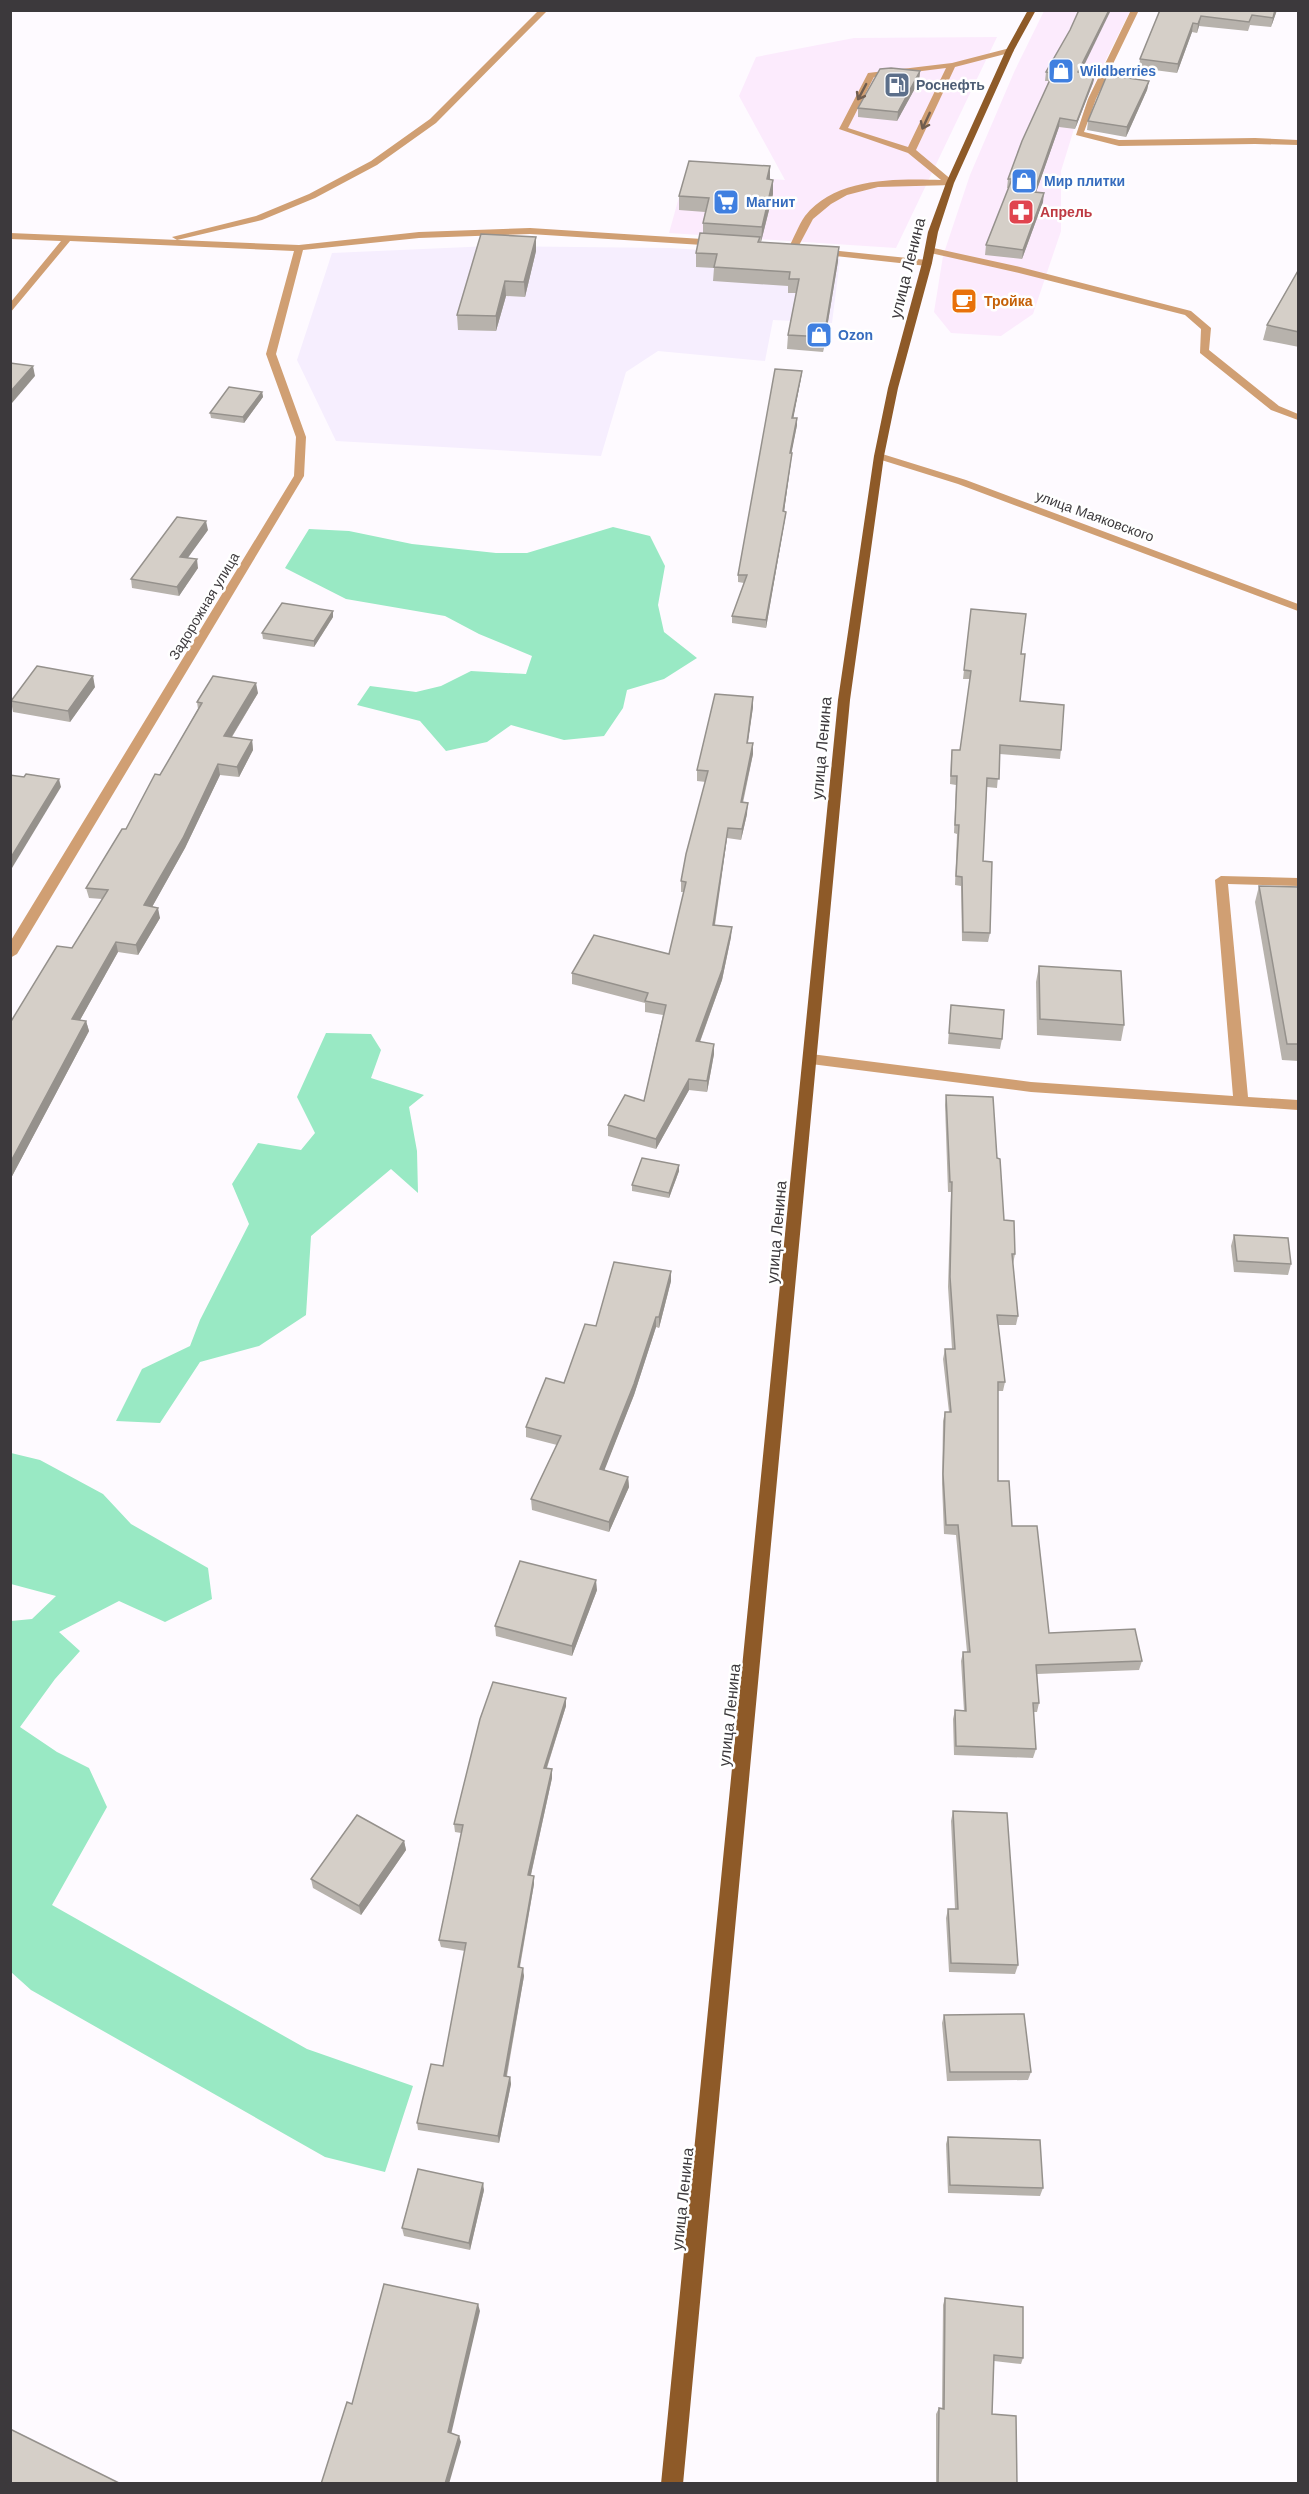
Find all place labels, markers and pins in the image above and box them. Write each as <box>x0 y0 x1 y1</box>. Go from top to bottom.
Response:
shop icon: Wildberries <box>1046 56 1076 86</box>
place label: Wildberries <box>1080 63 1156 79</box>
fuel station icon: Роснефть <box>882 70 912 100</box>
place label: Роснефть <box>916 77 985 93</box>
shop icon: Мир плитки <box>1009 166 1039 196</box>
place label: Мир плитки <box>1044 173 1125 189</box>
supermarket icon: Магнит <box>711 187 741 217</box>
place label: Магнит <box>746 194 796 210</box>
pharmacy icon: Апрель <box>1006 197 1036 227</box>
place label: Апрель <box>1040 204 1093 220</box>
cafe icon: Тройка <box>949 286 979 316</box>
place label: Тройка <box>984 293 1033 309</box>
shop icon: Ozon <box>804 320 834 350</box>
place label: Ozon <box>838 327 873 343</box>

